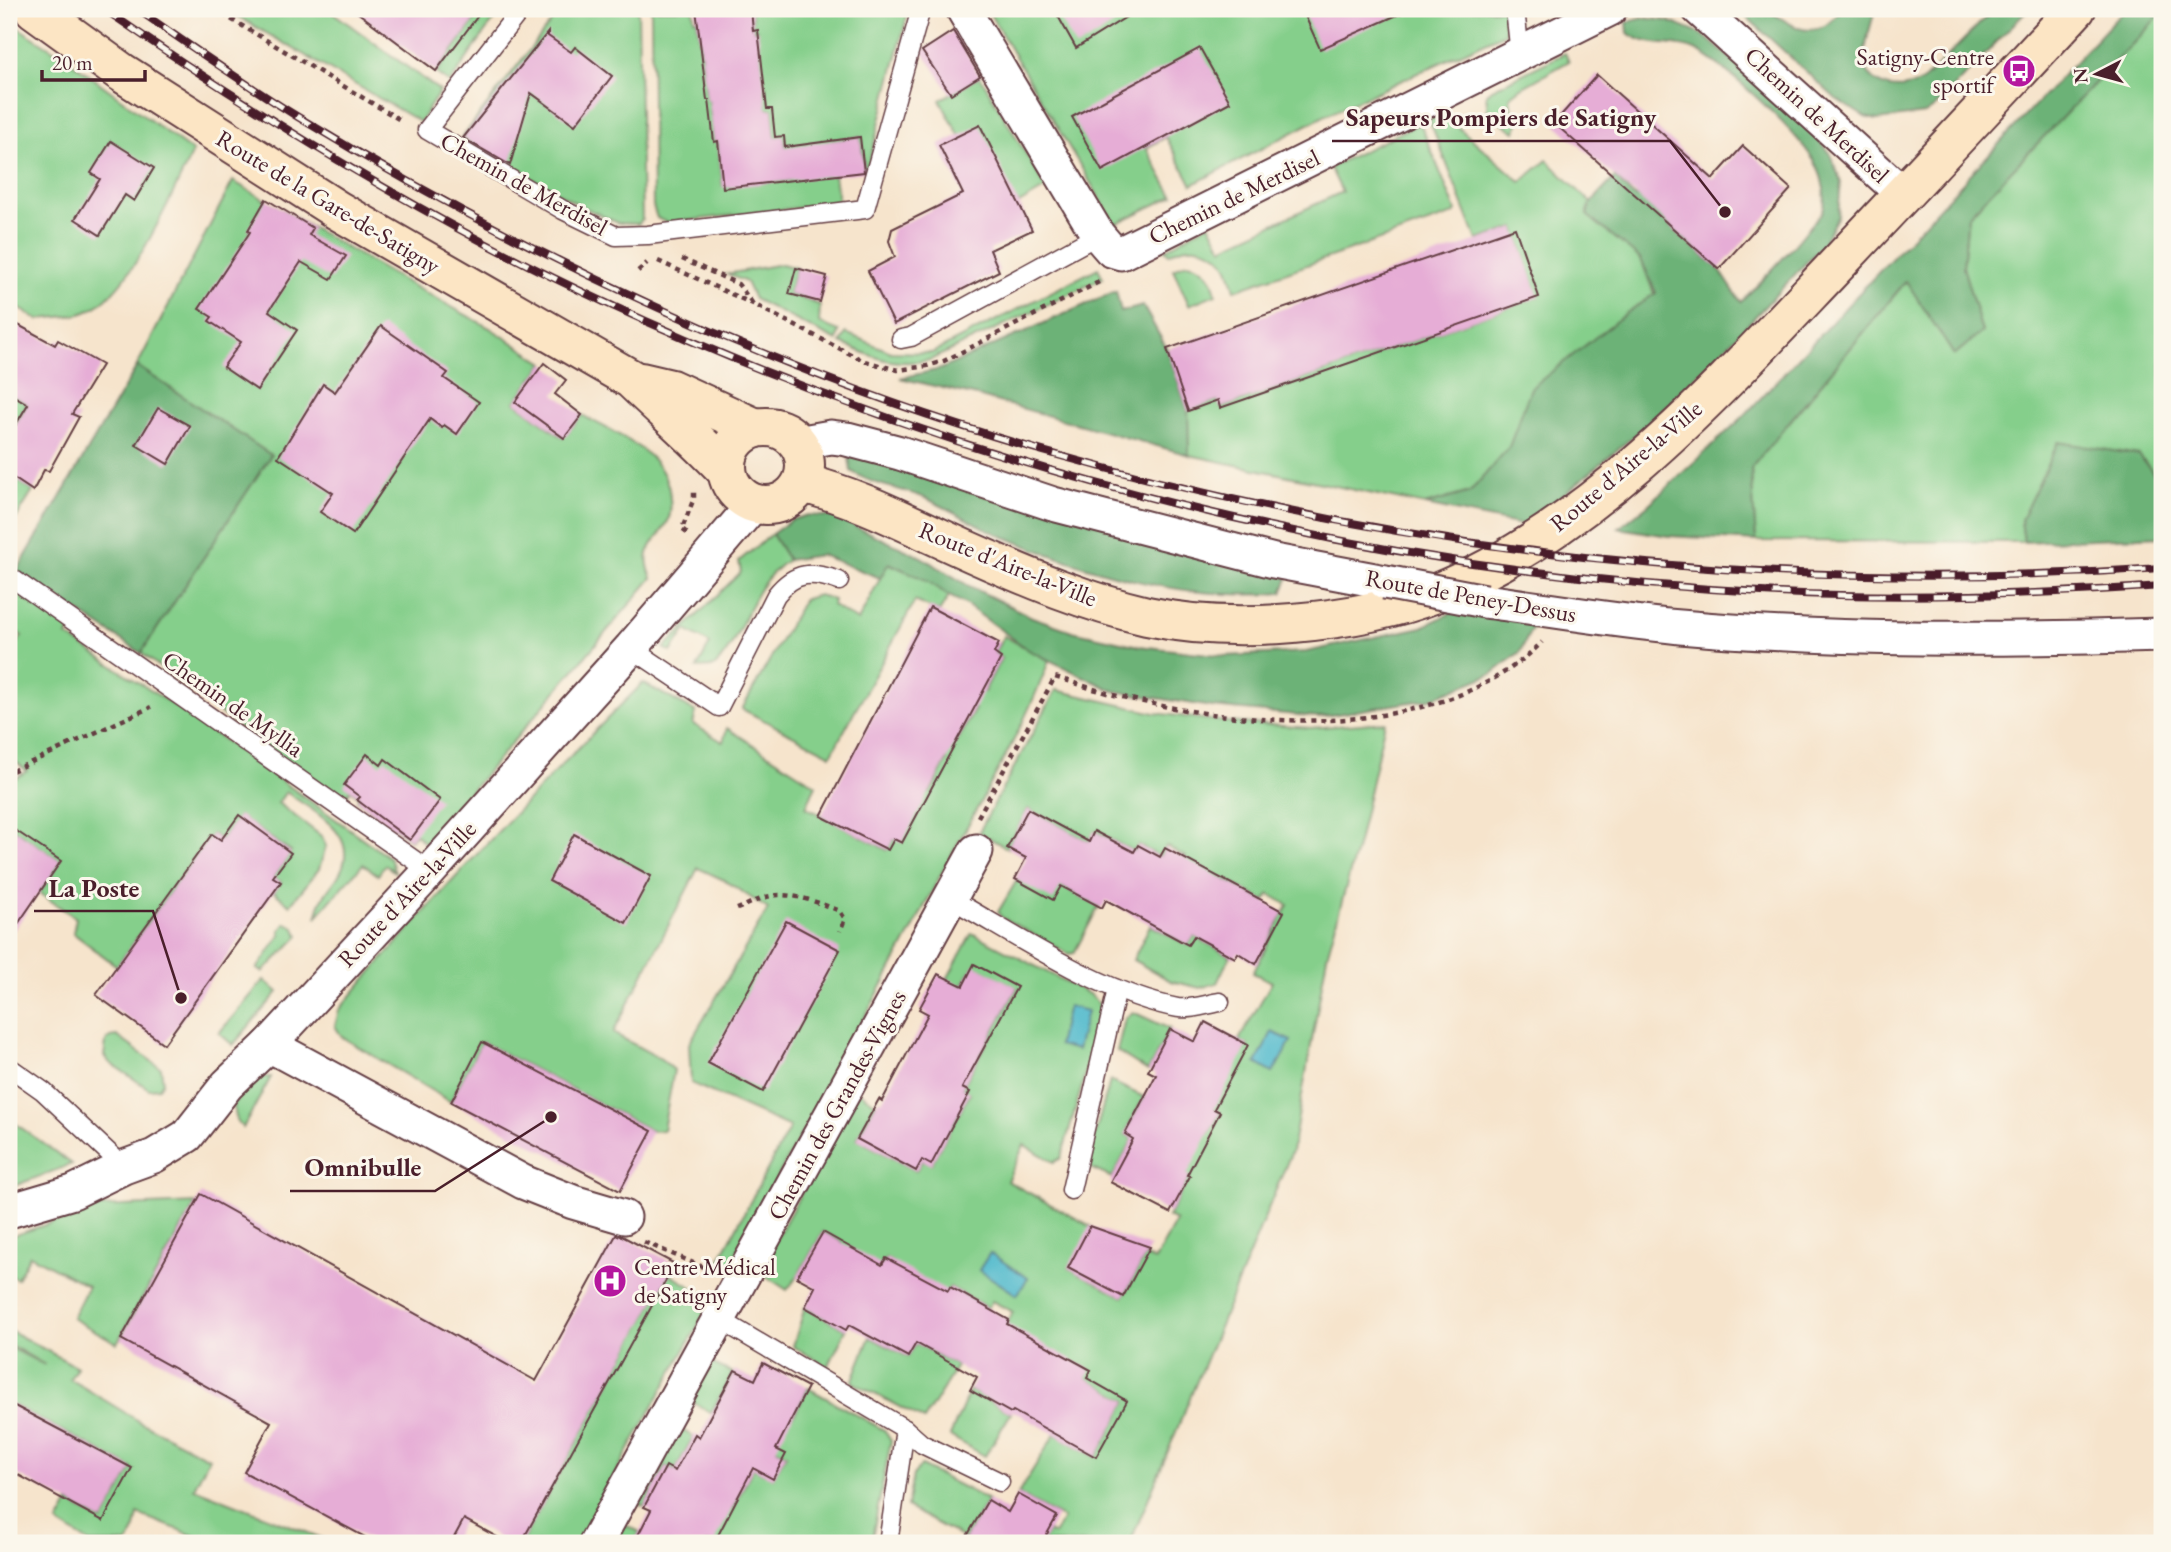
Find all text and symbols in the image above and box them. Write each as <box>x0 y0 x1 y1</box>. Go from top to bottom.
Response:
scale bar <box>42 38 145 82</box>
north arrow <box>2062 38 2132 108</box>
street label: Chemin de Merdisel <box>1739 40 1896 190</box>
place label: Satigny-Centre sportif <box>1857 41 1997 100</box>
text: 20 m <box>52 49 93 76</box>
bus stop icon: Satigny-Centre sportif <box>2000 52 2038 90</box>
text: N <box>2067 66 2094 85</box>
callout: Sapeurs Pompiers de Satigny <box>1332 94 1670 141</box>
text: Sapeurs Pompiers de Satigny <box>1346 100 1657 134</box>
street label: Route de la Gare-de-Satigny <box>211 122 446 281</box>
street label: Chemin de Merdisel <box>435 125 614 242</box>
street label: Chemin de Merdisel <box>1143 142 1325 251</box>
street label: Route d'Aire-la-Ville <box>1543 393 1708 538</box>
street label: Route d'Aire-la-Ville <box>915 514 1102 613</box>
street label: Route de Peney-Dessus <box>1363 562 1579 629</box>
street label: Chemin de Myllia <box>157 644 310 764</box>
street label: Route d'Aire-la-Ville <box>331 814 483 973</box>
callout: La Poste <box>34 864 153 911</box>
text: La Poste <box>49 871 140 905</box>
street label: Chemin des Grandes-Vignes <box>760 984 913 1225</box>
callout: Omnibulle <box>290 1144 435 1191</box>
text: Omnibulle <box>305 1150 422 1184</box>
place label: Centre Médical de Satigny <box>634 1251 776 1310</box>
hospital icon: Centre Médical de Satigny <box>591 1262 629 1300</box>

